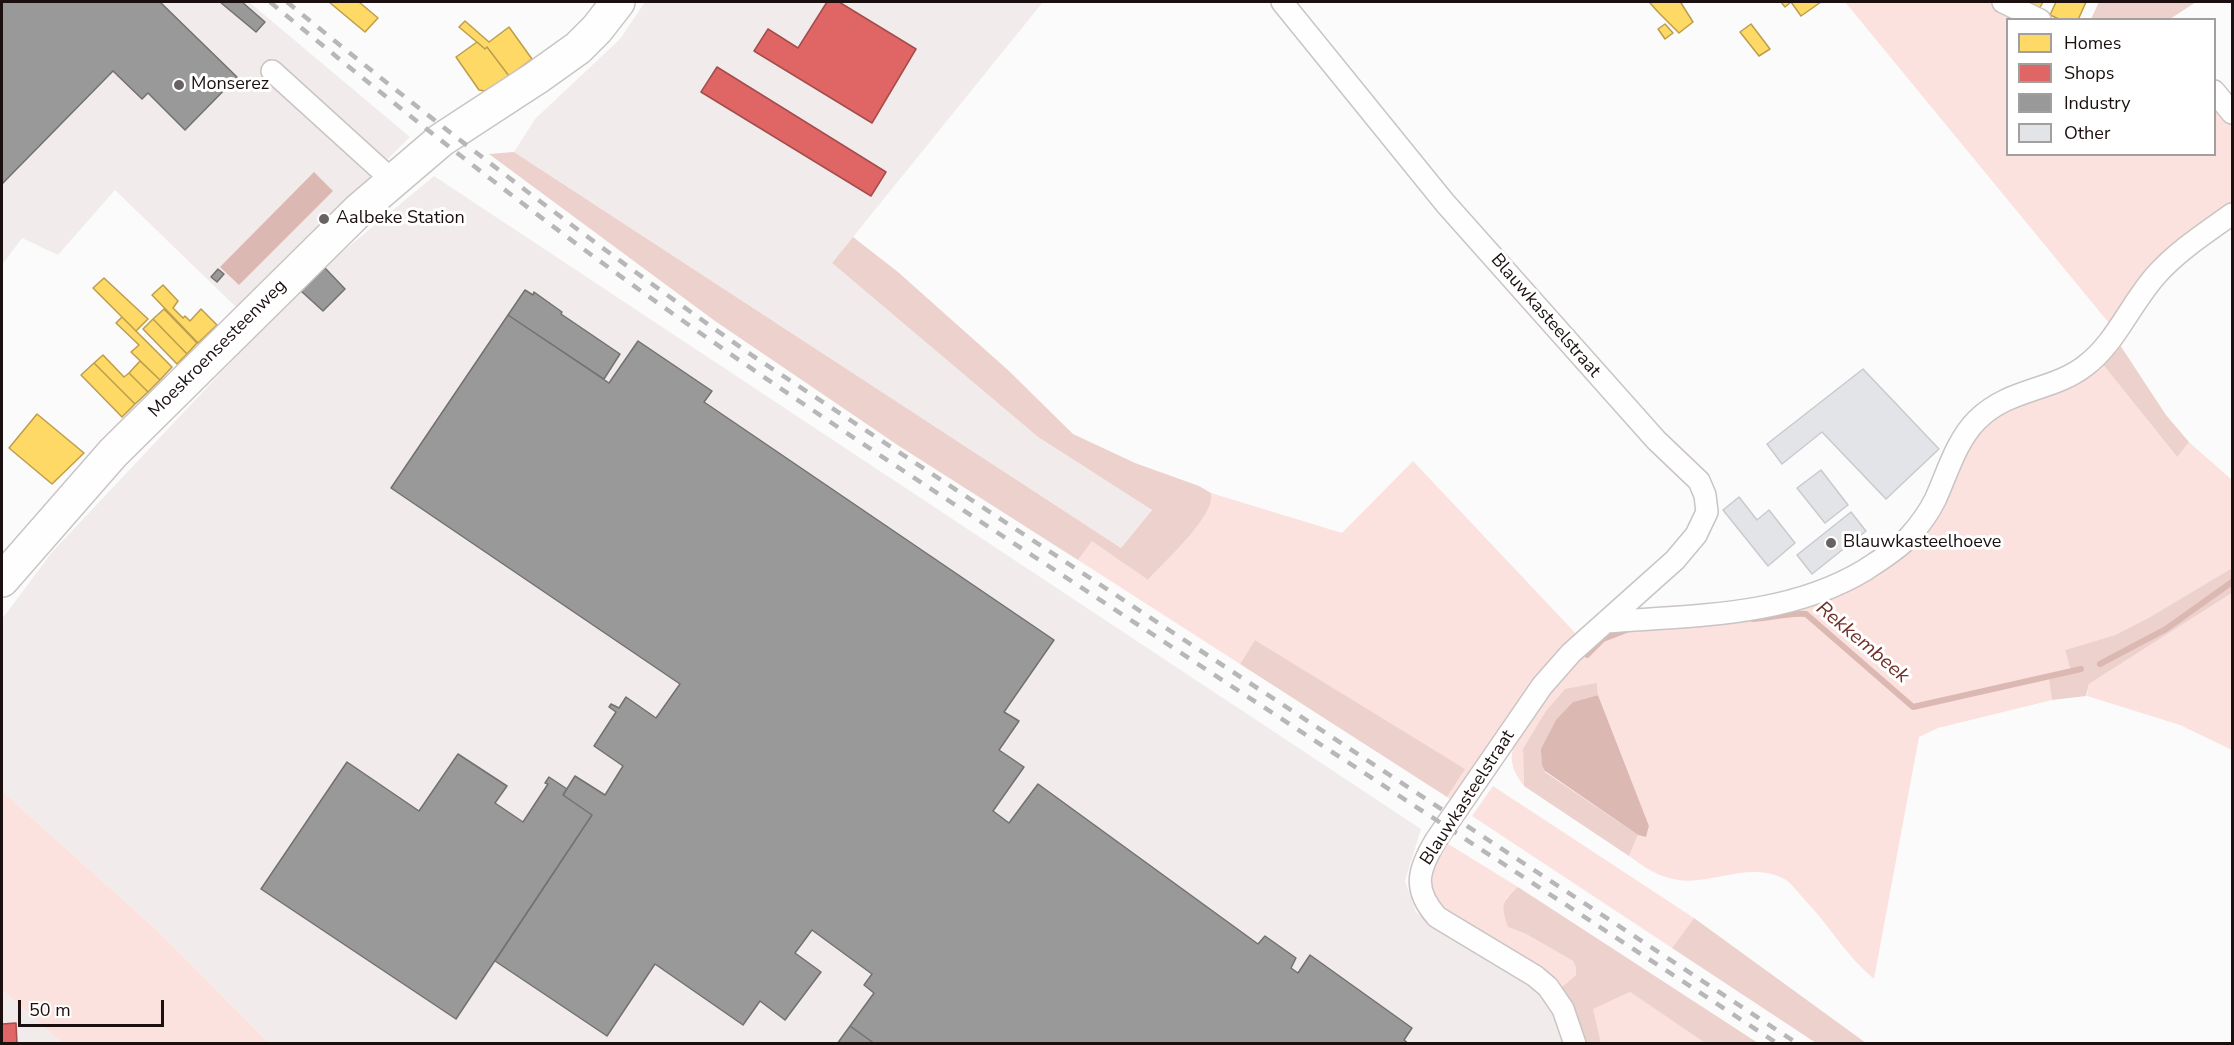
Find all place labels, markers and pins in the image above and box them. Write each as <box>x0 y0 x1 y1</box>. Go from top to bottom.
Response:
place label: Monserez <box>191 74 269 96</box>
marker: Monserez <box>172 78 186 92</box>
place label: Aalbeke Station <box>336 208 465 230</box>
marker: Aalbeke Station <box>317 212 331 226</box>
place label: Blauwkasteelhoeve <box>1843 532 2001 554</box>
marker: Blauwkasteelhoeve <box>1824 536 1838 550</box>

